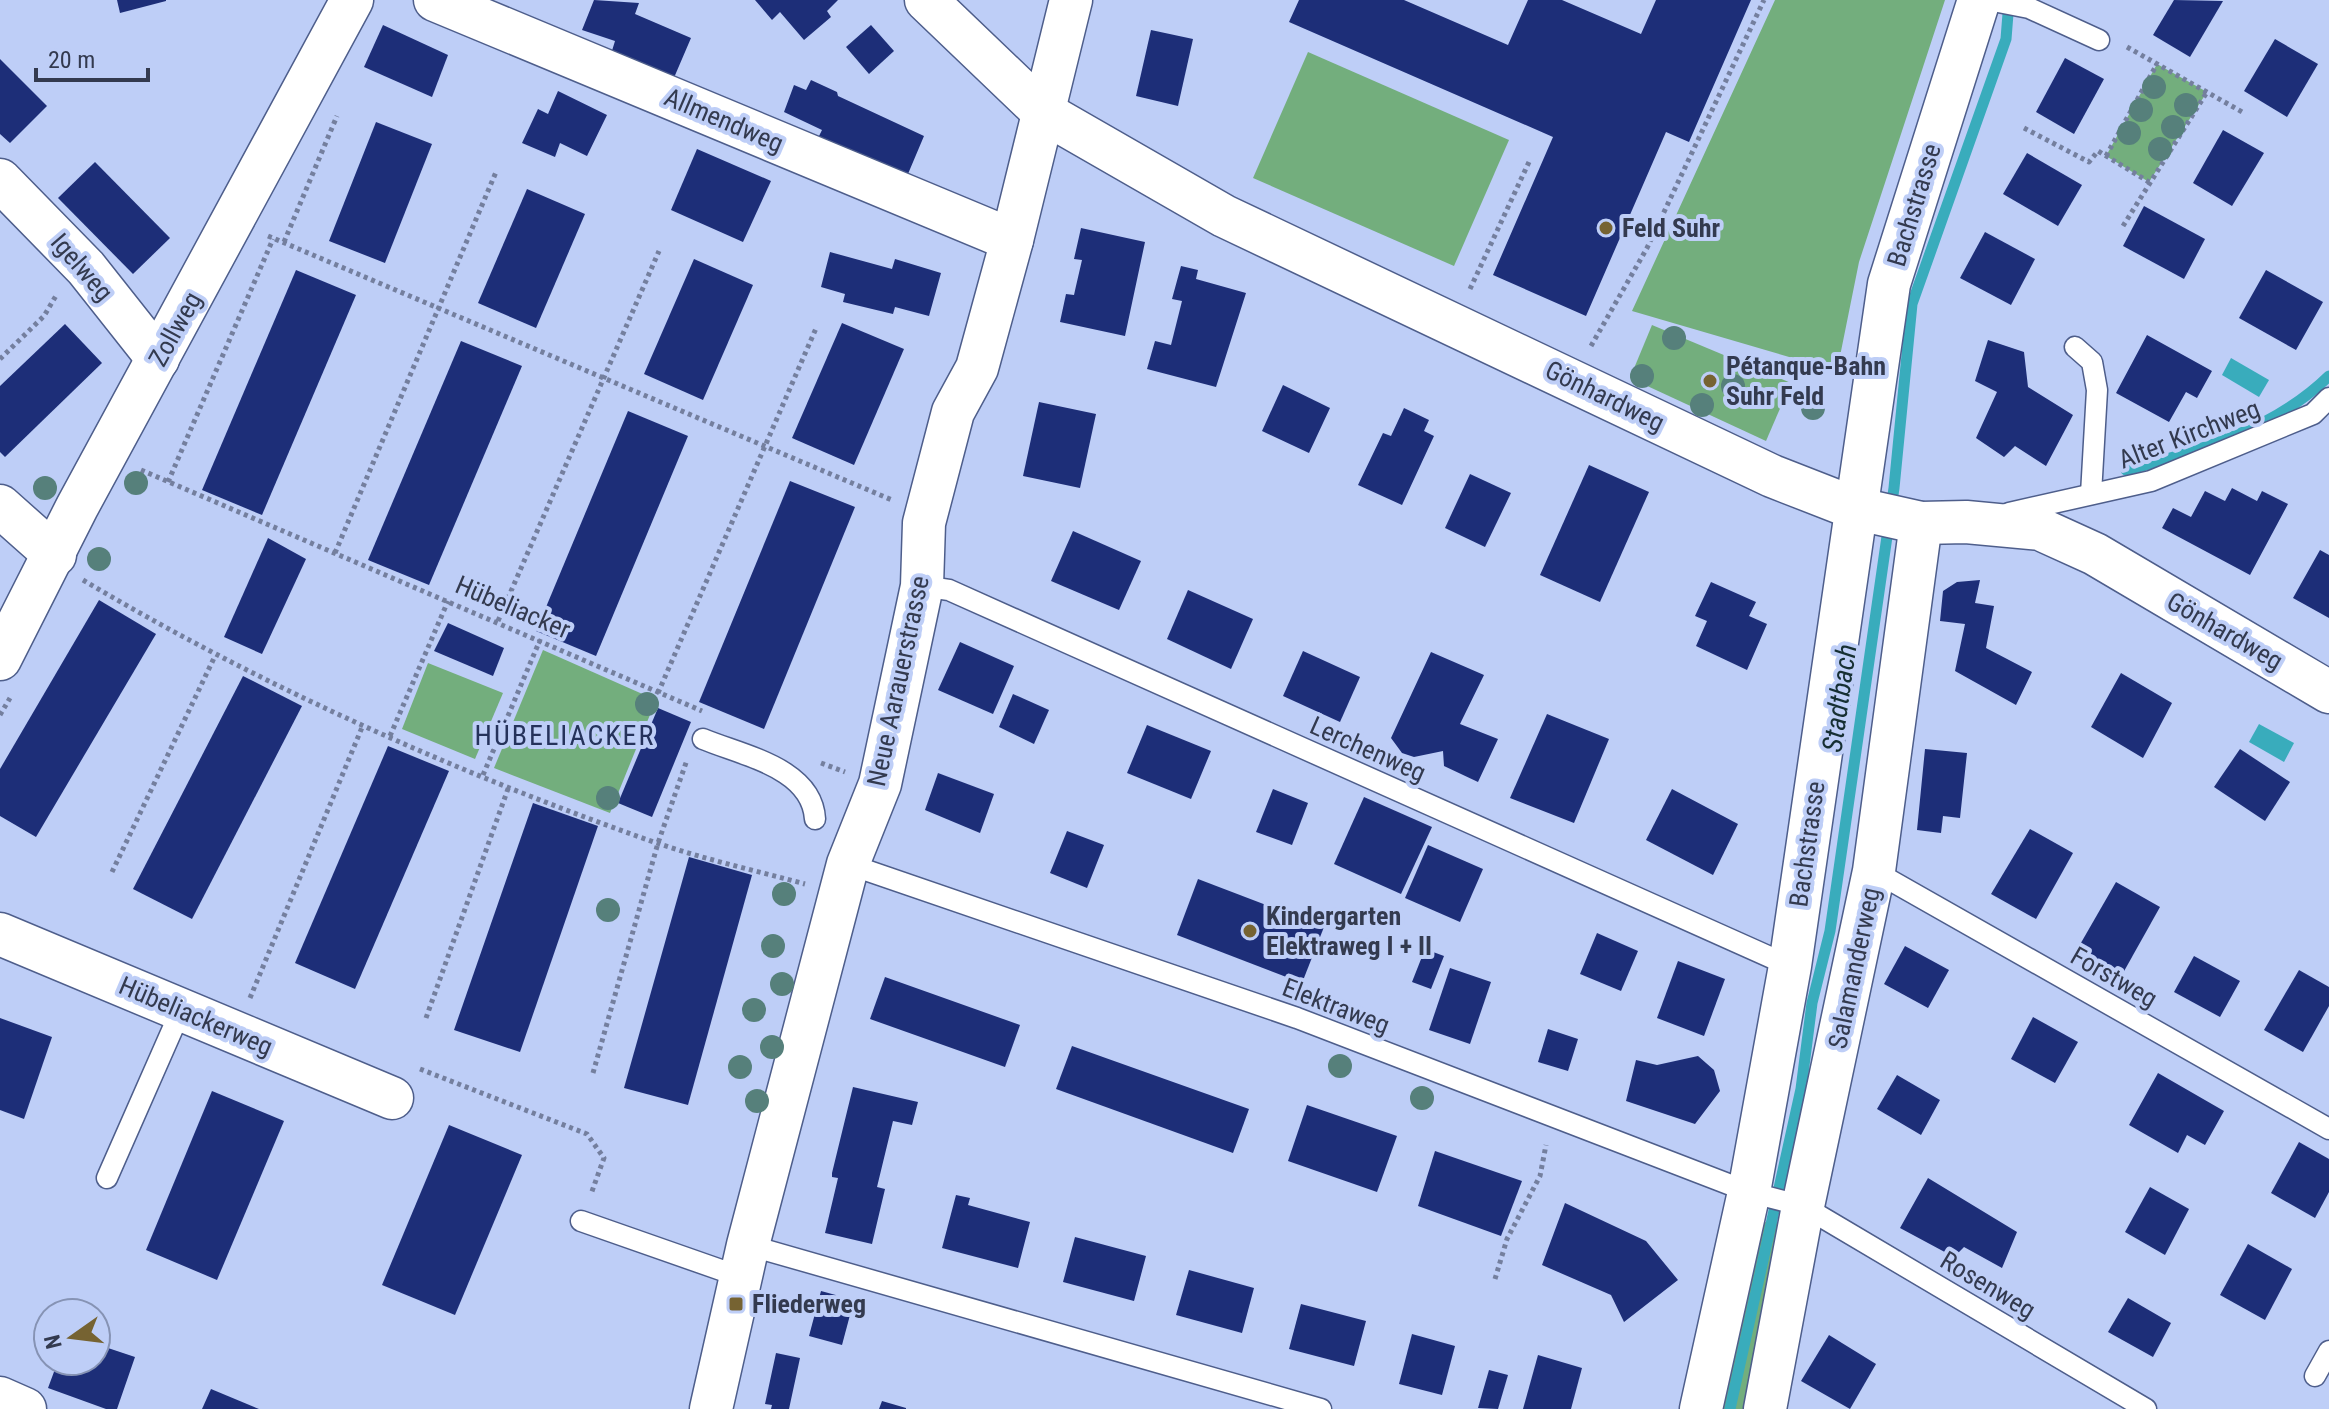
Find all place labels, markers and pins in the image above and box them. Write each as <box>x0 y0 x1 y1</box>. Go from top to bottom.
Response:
place label: Feld Suhr <box>1622 213 1721 243</box>
marker: Feld Suhr <box>1597 219 1615 237</box>
place label: Pétanque-Bahn Suhr Feld <box>1726 351 1886 411</box>
marker: Pétanque-Bahn Suhr Feld <box>1701 372 1719 390</box>
place label: Kindergarten Elektraweg I + II <box>1266 901 1432 961</box>
marker: Kindergarten Elektraweg I + II <box>1241 922 1259 940</box>
place label: Fliederweg <box>752 1289 866 1319</box>
marker: Fliederweg <box>727 1295 745 1313</box>

